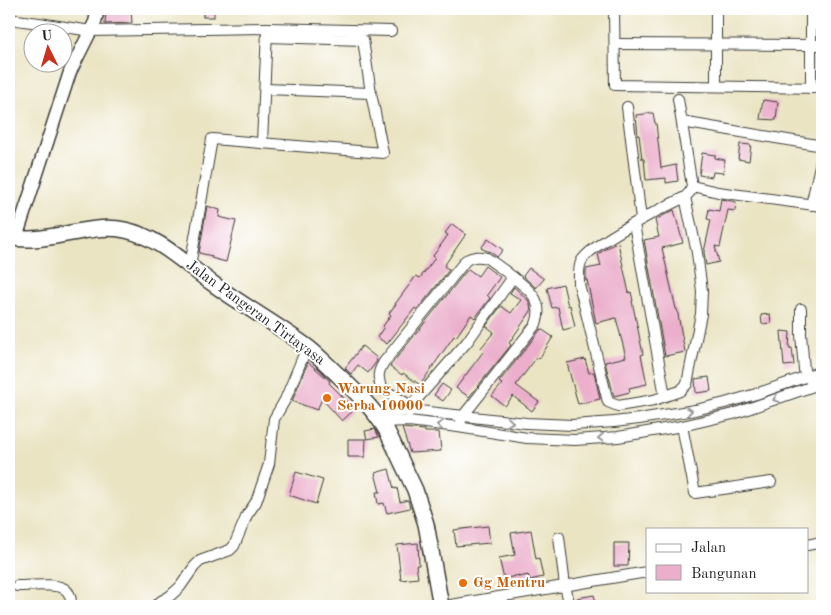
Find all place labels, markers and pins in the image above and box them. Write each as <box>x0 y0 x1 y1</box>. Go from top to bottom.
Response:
place label: Warung Nasi Serba 10000 <box>337 382 425 414</box>
marker: Warung Nasi Serba 10000 <box>321 392 333 404</box>
place label: Gg Mentru <box>473 576 545 591</box>
marker: Gg Mentru <box>457 577 469 589</box>

